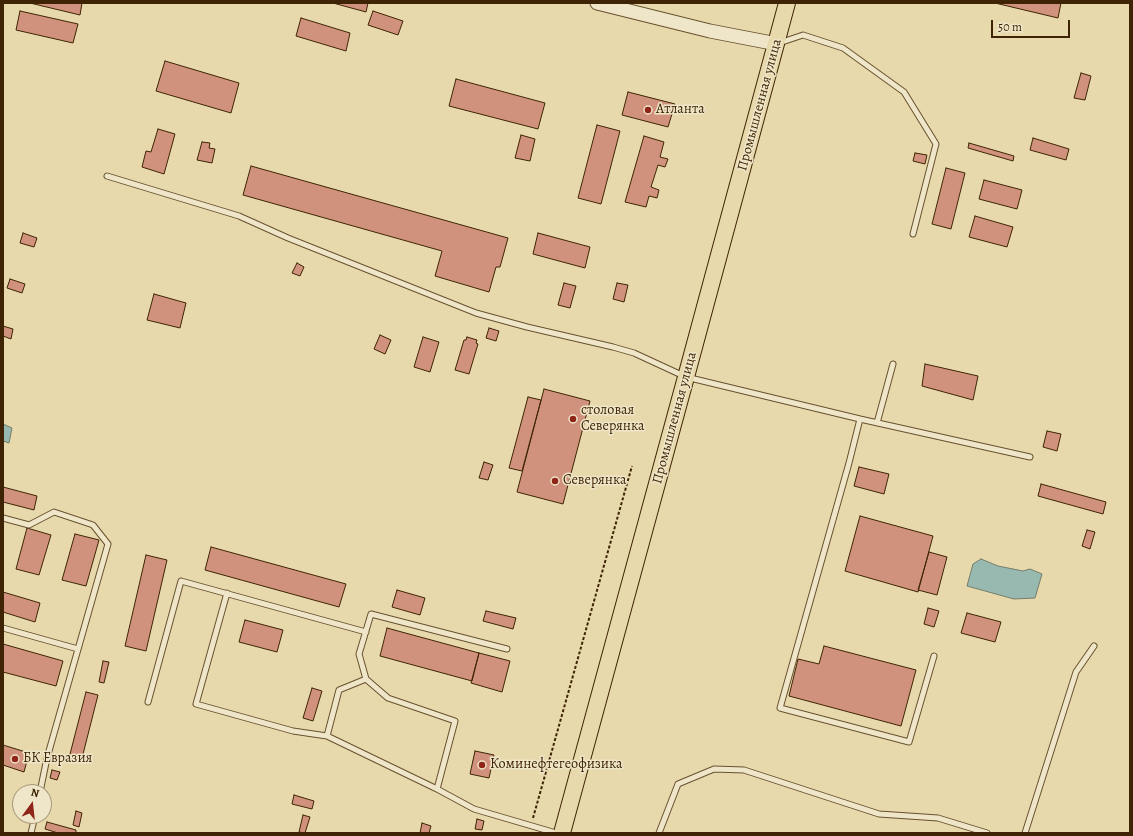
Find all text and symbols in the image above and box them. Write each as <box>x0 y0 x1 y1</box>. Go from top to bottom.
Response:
scale bar <box>993 12 1072 38</box>
text: 50 m <box>998 19 1022 35</box>
street label: Промышленная улица <box>734 37 786 173</box>
place label: Атланта <box>656 102 705 118</box>
marker: Атланта <box>643 105 653 115</box>
street label: Промышленная улица <box>649 350 701 486</box>
place label: столовая Северянка <box>581 403 644 436</box>
marker: столовая Северянка <box>568 414 578 424</box>
place label: Северянка <box>563 473 626 489</box>
marker: Северянка <box>550 476 560 486</box>
place label: БК Евразия <box>23 751 92 767</box>
marker: БК Евразия <box>10 754 20 764</box>
place label: Коминефтегеофизика <box>490 757 622 773</box>
marker: Коминефтегеофизика <box>477 760 487 770</box>
north arrow <box>12 784 52 824</box>
text: N <box>29 785 41 801</box>

